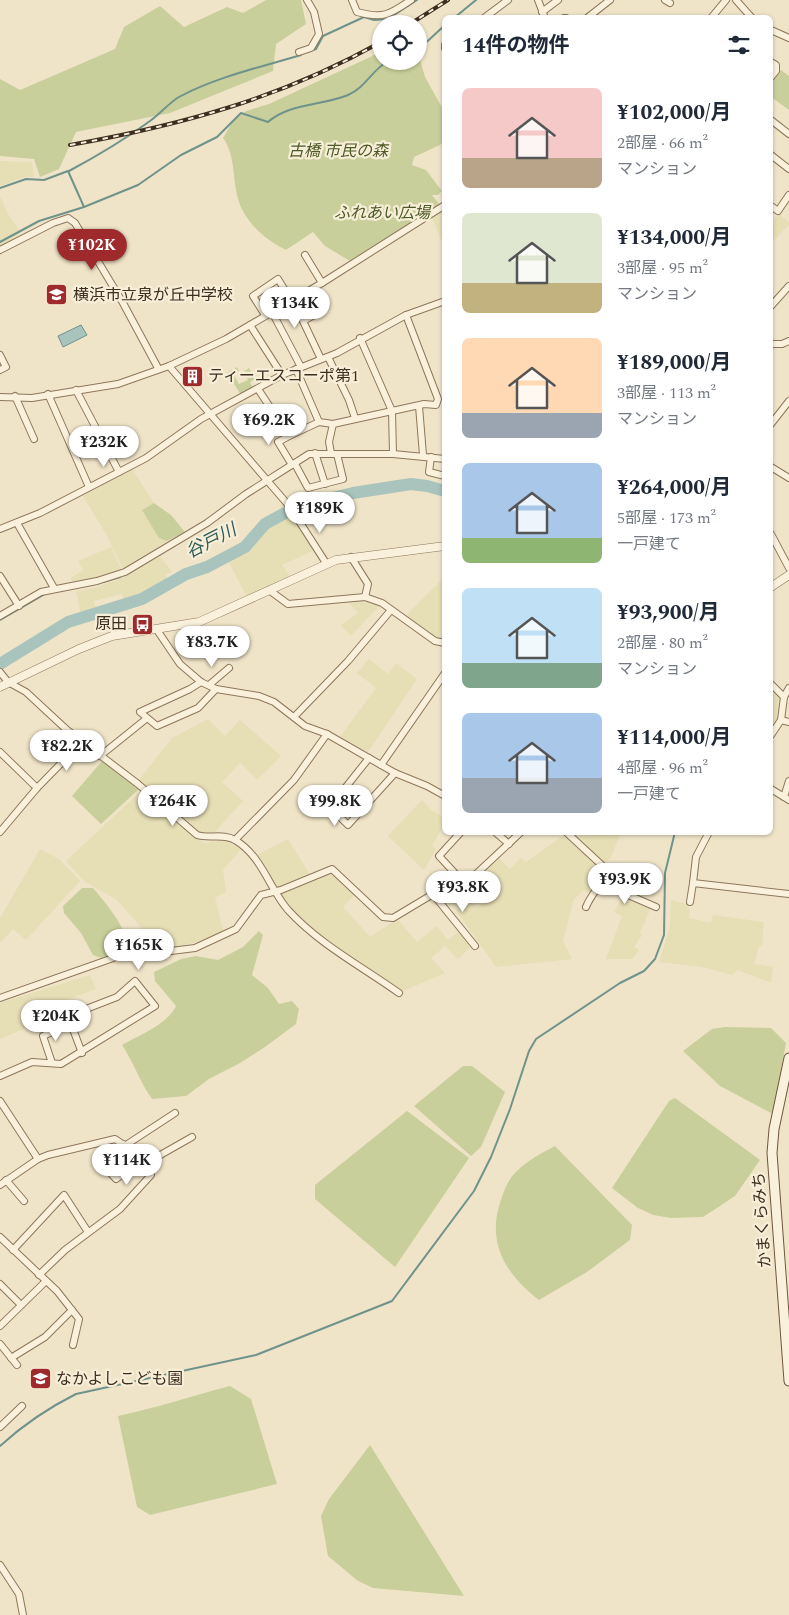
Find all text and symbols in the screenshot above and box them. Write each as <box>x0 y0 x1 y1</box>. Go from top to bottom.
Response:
map controls <box>372 15 427 70</box>
button: locate <box>372 15 427 70</box>
text: 14件の物件 <box>462 30 570 62</box>
icon: filters <box>725 31 753 59</box>
text: ¥102,000/月 <box>617 97 731 129</box>
icon: home <box>502 108 562 168</box>
text: 2部屋 · 66 m² <box>617 131 708 155</box>
park label: 古橋 市民の森 <box>288 139 390 163</box>
text: マンション <box>617 157 697 181</box>
park label: ふれあい広場 <box>334 201 432 225</box>
text: ¥134,000/月 <box>617 222 731 254</box>
pin: ¥102K <box>57 228 127 271</box>
text: ¥102K <box>68 233 116 257</box>
icon: home <box>502 233 562 293</box>
text: 3部屋 · 95 m² <box>617 256 708 280</box>
text: マンション <box>617 282 697 306</box>
school or university icon: 横浜市立泉が丘中学校 <box>45 283 69 307</box>
place label: 横浜市立泉が丘中学校 <box>73 283 233 307</box>
pin: ¥134K <box>260 286 330 329</box>
text: ¥134K <box>271 291 319 315</box>
text: ¥189,000/月 <box>617 347 731 379</box>
icon: home <box>502 358 562 418</box>
building icon: ティーエスコーポ第1 <box>180 364 204 388</box>
place label: ティーエスコーポ第1 <box>208 364 359 388</box>
text: 3部屋 · 113 m² <box>617 381 716 405</box>
pin: ¥69.2K <box>228 404 310 446</box>
text: マンション <box>617 407 697 431</box>
text: ¥69.2K <box>243 408 295 432</box>
pin: ¥232K <box>69 426 139 468</box>
text: ¥232K <box>80 430 128 454</box>
text: ¥264,000/月 <box>617 472 731 504</box>
icon: home <box>502 483 562 543</box>
pin: ¥189K <box>285 492 355 534</box>
text: ¥189K <box>296 496 344 520</box>
text: 5部屋 · 173 m² <box>617 506 716 530</box>
water label: 谷戸川 <box>181 516 243 565</box>
text: 一戸建て <box>617 532 681 556</box>
text: ¥93,900/月 <box>617 597 720 629</box>
icon: home <box>502 608 562 668</box>
place label: 原田 <box>95 612 127 636</box>
bus stop icon: 原田 <box>131 612 155 636</box>
pin: ¥83.7K <box>171 626 253 668</box>
text: ¥83.7K <box>186 630 238 654</box>
text: 2部屋 · 80 m² <box>617 631 708 655</box>
text: マンション <box>617 657 697 681</box>
text: ¥114,000/月 <box>617 722 731 754</box>
pin: ¥82.2K <box>26 730 108 772</box>
icon: home <box>502 733 562 793</box>
text: ¥82.2K <box>41 734 93 758</box>
text: 4部屋 · 96 m² <box>617 756 708 780</box>
text: 一戸建て <box>617 782 681 806</box>
pin: ¥264K <box>138 784 208 827</box>
pin: ¥99.8K <box>294 784 376 827</box>
text: ¥264K <box>149 789 197 813</box>
text: ¥99.8K <box>309 789 361 813</box>
pin: ¥93.9K <box>584 862 666 905</box>
text: ¥93.9K <box>599 867 651 891</box>
pin: ¥93.8K <box>422 870 504 913</box>
text: ¥93.8K <box>437 875 489 899</box>
pin: ¥165K <box>104 928 174 971</box>
text: ¥165K <box>115 933 163 957</box>
pin: ¥204K <box>21 1000 91 1042</box>
text: ¥204K <box>32 1004 80 1028</box>
pin: ¥114K <box>92 1144 162 1186</box>
text: ¥114K <box>103 1148 151 1172</box>
street label: かまくらみち <box>747 1171 777 1269</box>
school or university icon: なかよしこども園 <box>28 1367 52 1391</box>
place label: なかよしこども園 <box>56 1367 183 1391</box>

